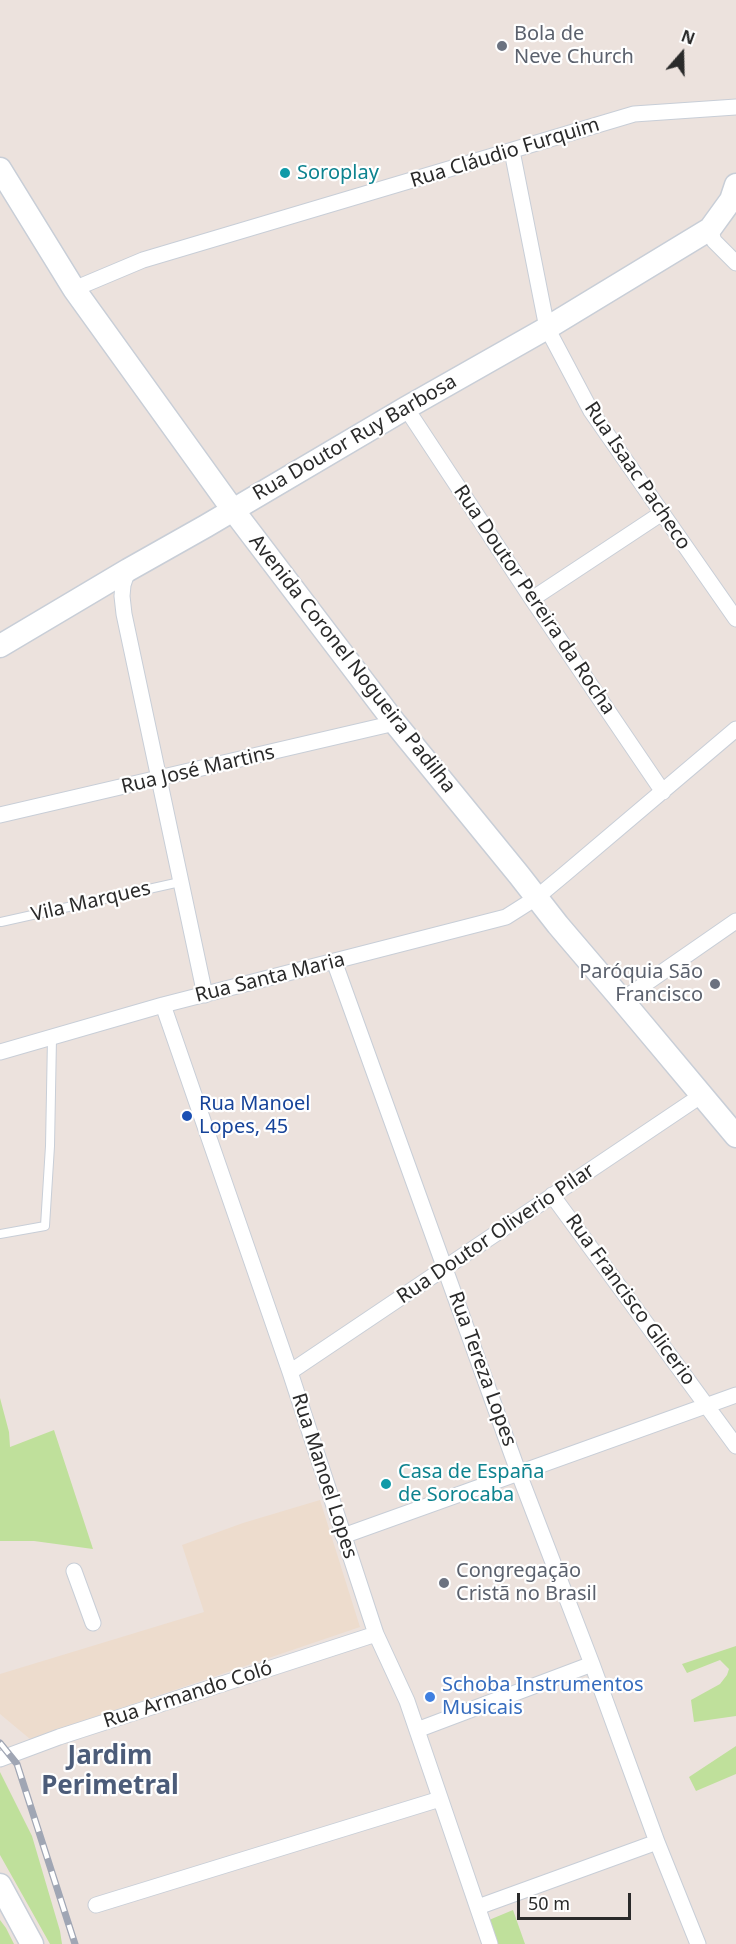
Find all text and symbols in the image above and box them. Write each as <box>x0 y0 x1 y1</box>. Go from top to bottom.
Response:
place label: Bola de Neve Church <box>514 22 634 69</box>
north arrow <box>652 24 712 84</box>
text: N <box>678 25 698 50</box>
marker: Bola de Neve Church <box>495 39 509 53</box>
street label: Rua Cláudio Furquim <box>408 113 602 193</box>
place label: Soroplay <box>297 161 379 185</box>
marker: Soroplay <box>278 166 292 180</box>
street label: Rua Doutor Ruy Barbosa <box>249 370 461 506</box>
street label: Rua Isaac Pacheco <box>579 398 695 554</box>
street label: Rua Doutor Pereira da Rocha <box>448 481 620 719</box>
street label: Avenida Coronel Nogueira Padilha <box>244 530 460 798</box>
street label: Rua José Martins <box>119 741 277 799</box>
street label: Vila Marques <box>29 877 153 927</box>
street label: Rua Santa Maria <box>193 948 347 1008</box>
place label: Paróquia São Francisco <box>579 960 703 1007</box>
marker: Paróquia São Francisco <box>708 977 722 991</box>
place label: Rua Manoel Lopes, 45 <box>199 1092 310 1139</box>
marker: Rua Manoel Lopes, 45 <box>180 1109 194 1123</box>
street label: Rua Doutor Oliverio Pilar <box>393 1159 599 1309</box>
street label: Rua Francisco Glicerio <box>560 1210 700 1390</box>
street label: Rua Tereza Lopes <box>443 1288 521 1450</box>
street label: Rua Manoel Lopes <box>286 1390 362 1562</box>
place label: Casa de España de Sorocaba <box>398 1460 544 1507</box>
marker: Casa de España de Sorocaba <box>379 1477 393 1491</box>
place label: Congregação Cristã no Brasil <box>456 1559 597 1606</box>
marker: Congregação Cristã no Brasil <box>437 1576 451 1590</box>
street label: Rua Armando Coló <box>101 1656 275 1734</box>
place label: Schoba Instrumentos Musicais <box>442 1673 644 1720</box>
marker: Schoba Instrumentos Musicais <box>423 1690 437 1704</box>
district label: Jardim Perimetral <box>41 1741 179 1802</box>
scale bar <box>520 1881 634 1919</box>
text: 50 m <box>528 1891 570 1915</box>

